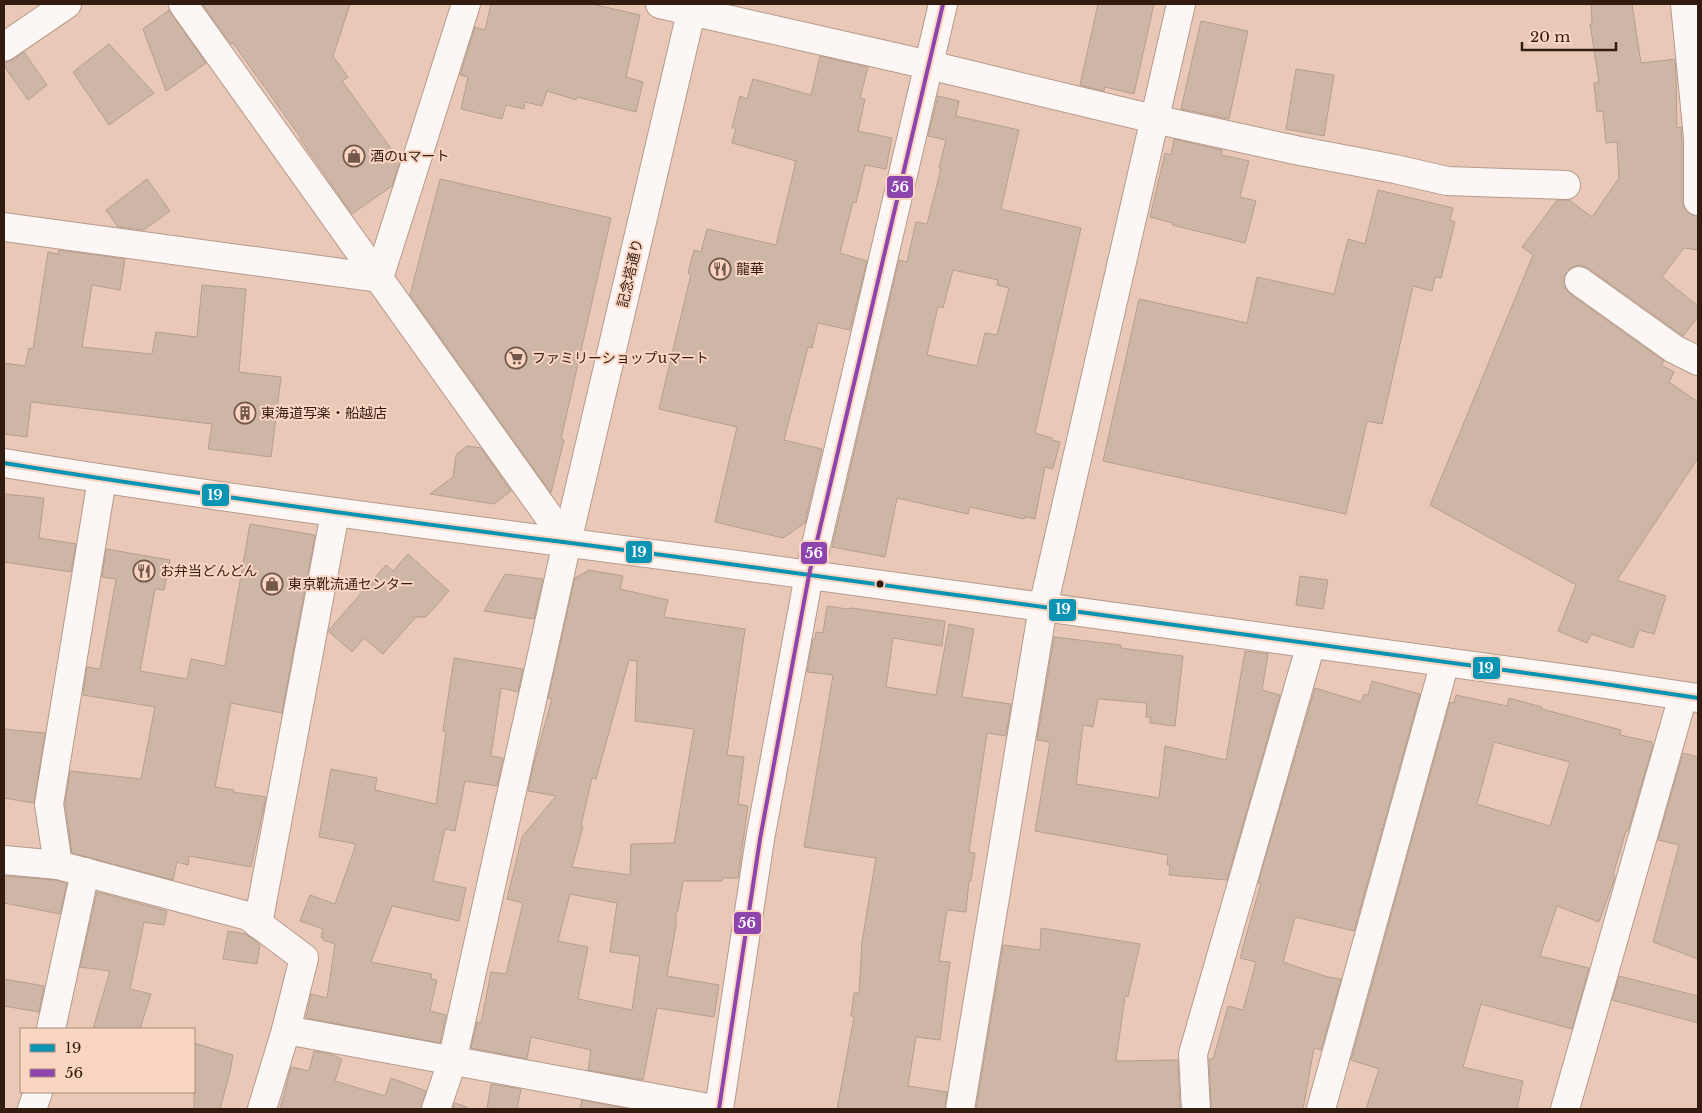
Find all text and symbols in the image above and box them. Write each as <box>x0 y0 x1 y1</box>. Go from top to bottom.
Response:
scale bar <box>1522 20 1616 52</box>
text: 20 m <box>1530 27 1570 46</box>
shop icon: 酒のuマート <box>342 144 366 168</box>
place label: 酒のuマート <box>370 147 449 165</box>
line badge: 56 <box>886 175 914 199</box>
text: 56 <box>891 178 909 196</box>
street label: 記念塔通り <box>613 237 647 309</box>
restaurant icon: 龍華 <box>708 257 732 281</box>
place label: 龍華 <box>736 260 764 278</box>
supermarket icon: ファミリーショップuマート <box>504 346 528 370</box>
place label: ファミリーショップuマート <box>532 349 709 367</box>
building icon: 東海道写楽・船越店 <box>233 401 257 425</box>
place label: 東海道写楽・船越店 <box>261 404 387 422</box>
line badge: 19 <box>201 483 230 507</box>
text: 19 <box>207 486 223 504</box>
line badge: 19 <box>625 540 653 564</box>
line badge: 56 <box>800 541 828 565</box>
text: 19 <box>631 543 647 561</box>
text: 56 <box>805 544 823 562</box>
restaurant icon: お弁当どんどん <box>132 559 156 583</box>
place label: お弁当どんどん <box>160 562 258 580</box>
shop icon: 東京靴流通センター <box>260 572 284 596</box>
place label: 東京靴流通センター <box>288 575 414 593</box>
unlabelled marker <box>875 579 885 589</box>
line badge: 19 <box>1048 598 1077 622</box>
text: 19 <box>1055 600 1071 618</box>
line badge: 19 <box>1472 656 1501 680</box>
text: 19 <box>1478 659 1494 677</box>
line badge: 56 <box>733 911 762 935</box>
text: 56 <box>738 914 756 932</box>
legend <box>20 1028 195 1093</box>
text: 19 <box>65 1038 81 1057</box>
text: 56 <box>65 1063 83 1082</box>

